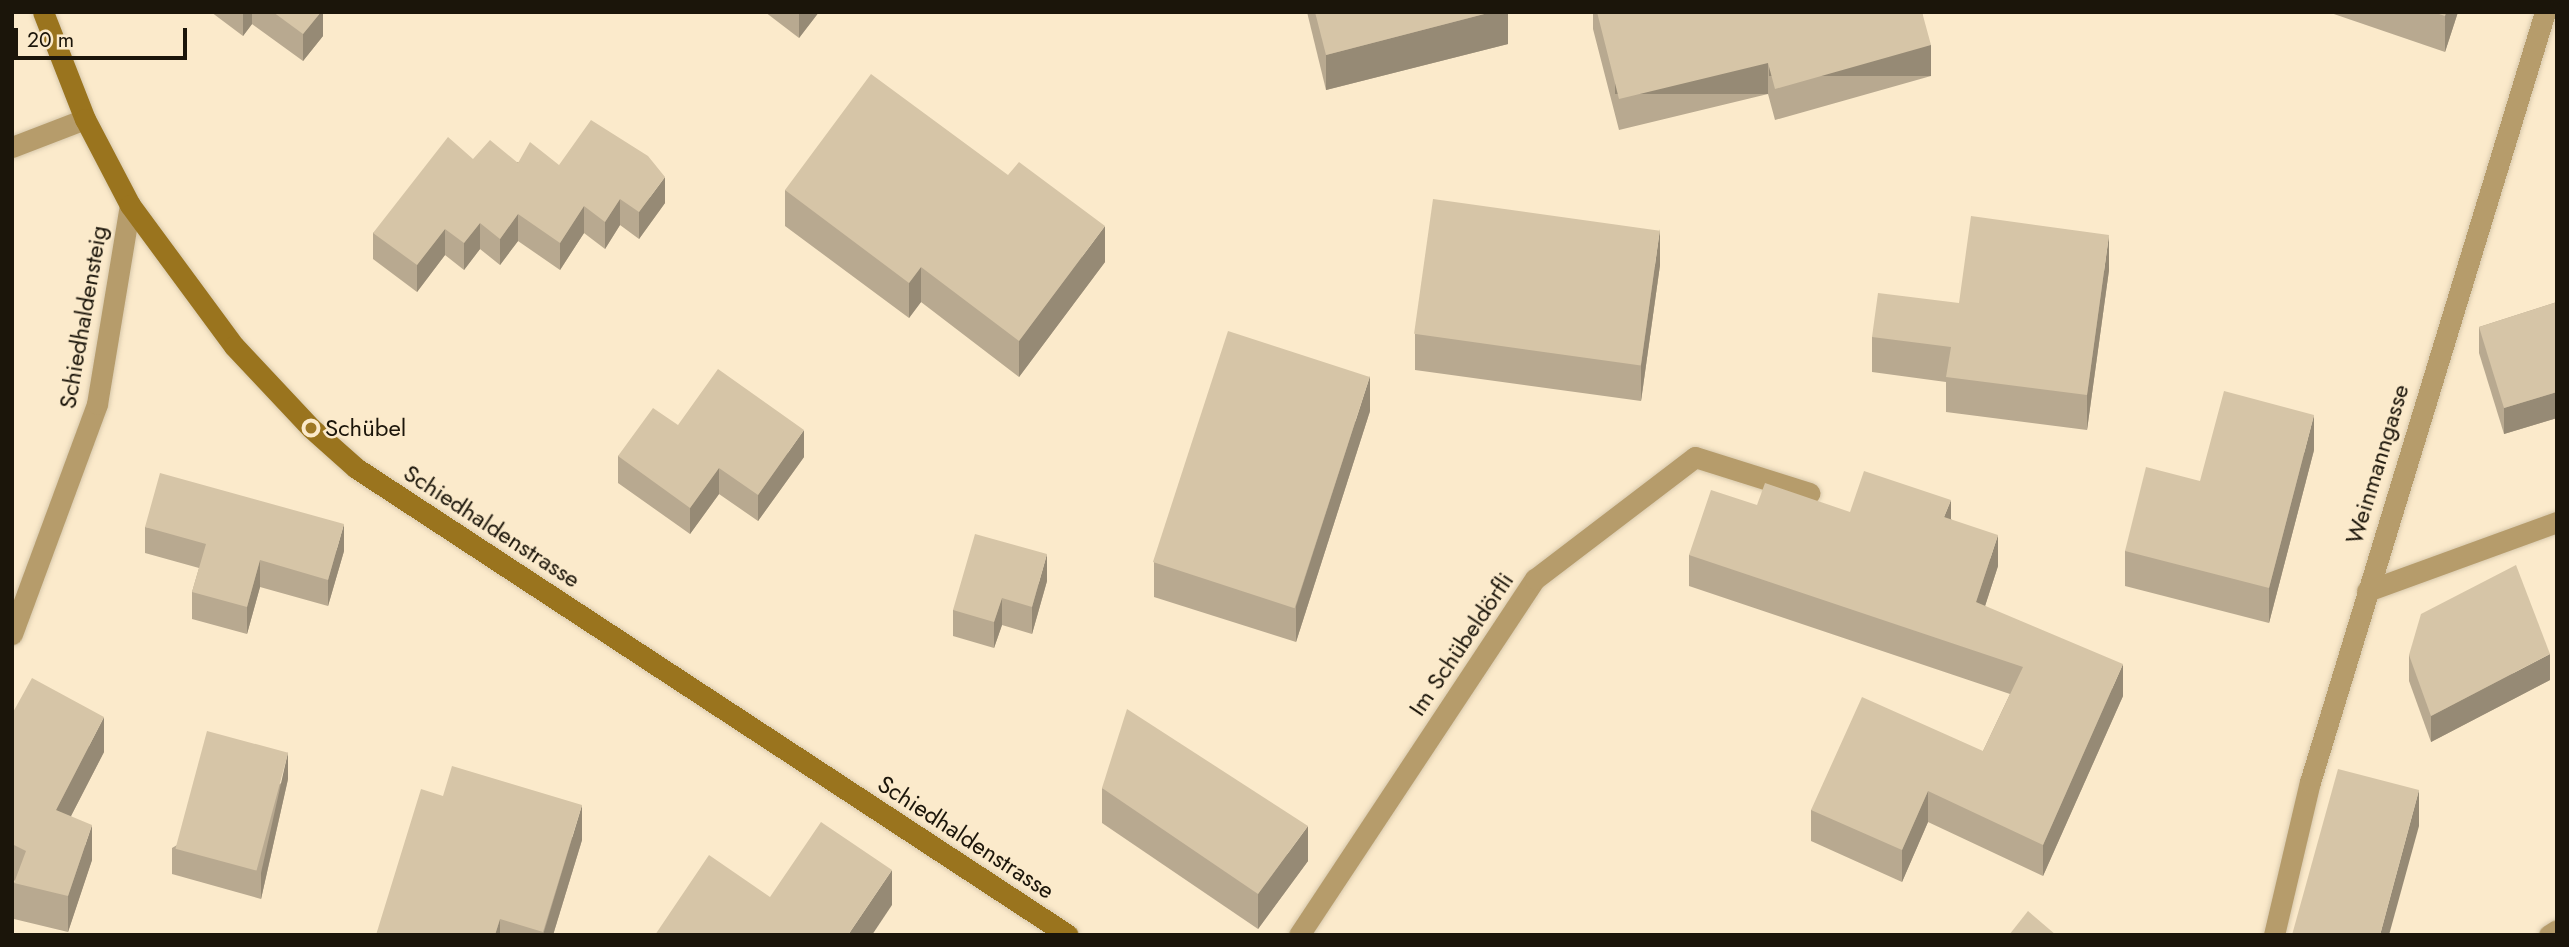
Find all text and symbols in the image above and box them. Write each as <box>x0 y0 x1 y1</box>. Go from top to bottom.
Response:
scale bar <box>18 14 191 58</box>
text: 20 m <box>27 25 74 55</box>
street label: Schiedhaldensteig <box>53 223 113 411</box>
street label: Weinmanngasse <box>2339 381 2415 547</box>
place label: Schübel <box>325 414 406 442</box>
marker: Schübel <box>303 420 319 436</box>
street label: Schiedhaldenstrasse <box>398 458 586 594</box>
street label: Im Schübeldörfli <box>1402 567 1520 721</box>
street label: Schiedhaldenstrasse <box>872 769 1060 905</box>

